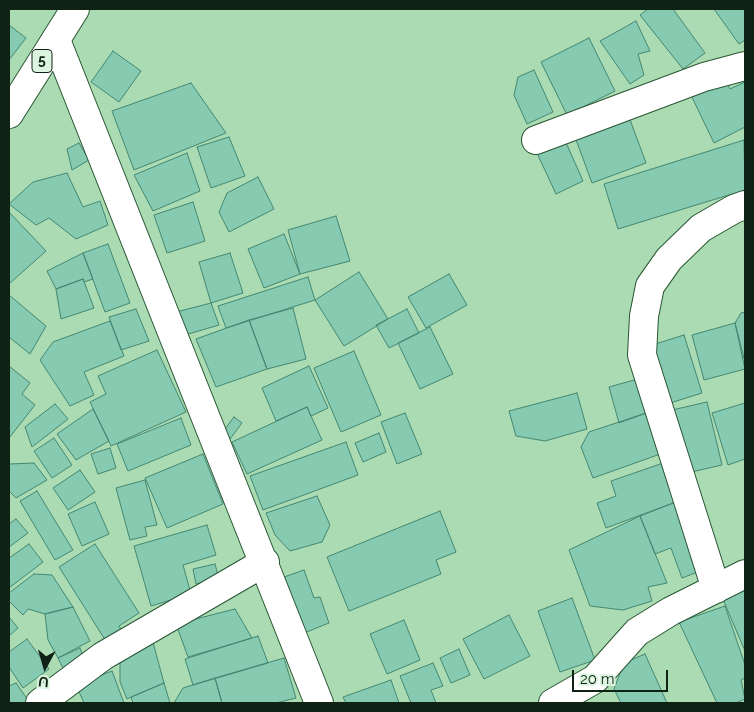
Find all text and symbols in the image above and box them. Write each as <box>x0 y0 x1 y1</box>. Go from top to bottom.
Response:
road number: 5 <box>32 49 52 72</box>
north arrow <box>20 642 70 692</box>
scale bar <box>574 660 670 692</box>
text: 20 m <box>580 670 615 688</box>
text: U <box>37 673 49 690</box>

